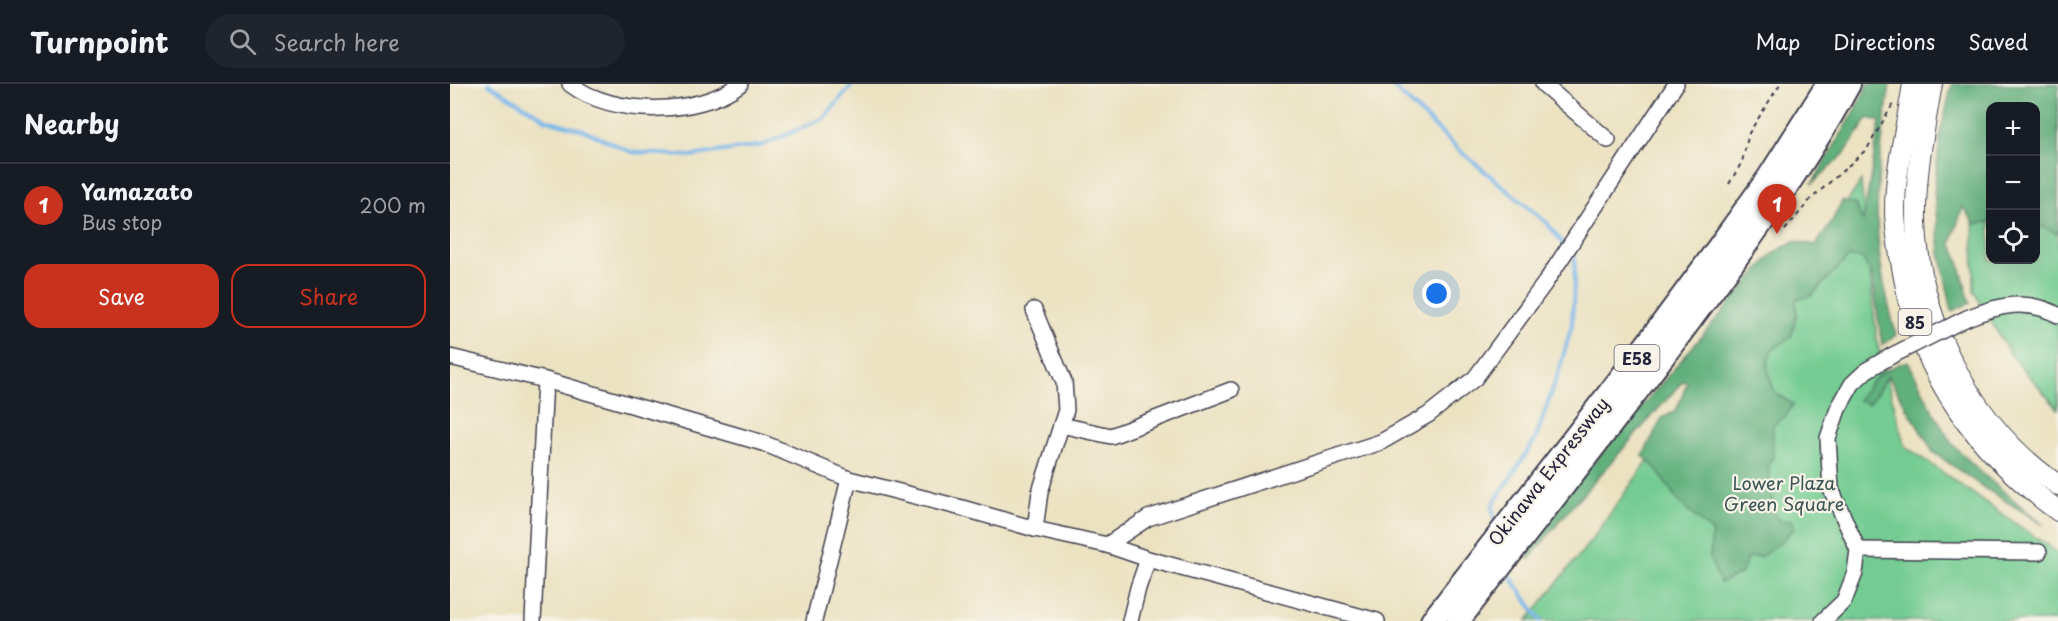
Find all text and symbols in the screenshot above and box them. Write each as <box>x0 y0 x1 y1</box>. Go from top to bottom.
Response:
search box <box>205 14 625 68</box>
text: Turnpoint <box>30 20 169 63</box>
icon: search <box>226 25 259 58</box>
text: Search here <box>274 25 400 58</box>
text: Map <box>1755 25 1800 57</box>
text: Directions <box>1833 25 1935 57</box>
text: Saved <box>1968 25 2028 57</box>
map controls <box>1986 102 2040 264</box>
button: + <box>1986 102 2040 156</box>
text: Nearby <box>24 104 119 143</box>
button: − <box>1986 156 2040 210</box>
text: Yamazato <box>81 174 193 207</box>
pin: 1 <box>1758 184 1796 234</box>
text: 1 <box>39 190 48 220</box>
text: 200 m <box>359 190 426 220</box>
text: Bus stop <box>81 207 162 237</box>
button: locate <box>1986 210 2040 264</box>
button: Save <box>24 264 219 328</box>
button: Share <box>231 264 426 328</box>
your location <box>1422 279 1451 308</box>
road number: 85 <box>1898 309 1932 335</box>
road number: E58 <box>1614 345 1660 371</box>
street label: Okinawa Expressway <box>1481 391 1615 551</box>
park label: Lower Plaza Green Square <box>1724 469 1844 517</box>

